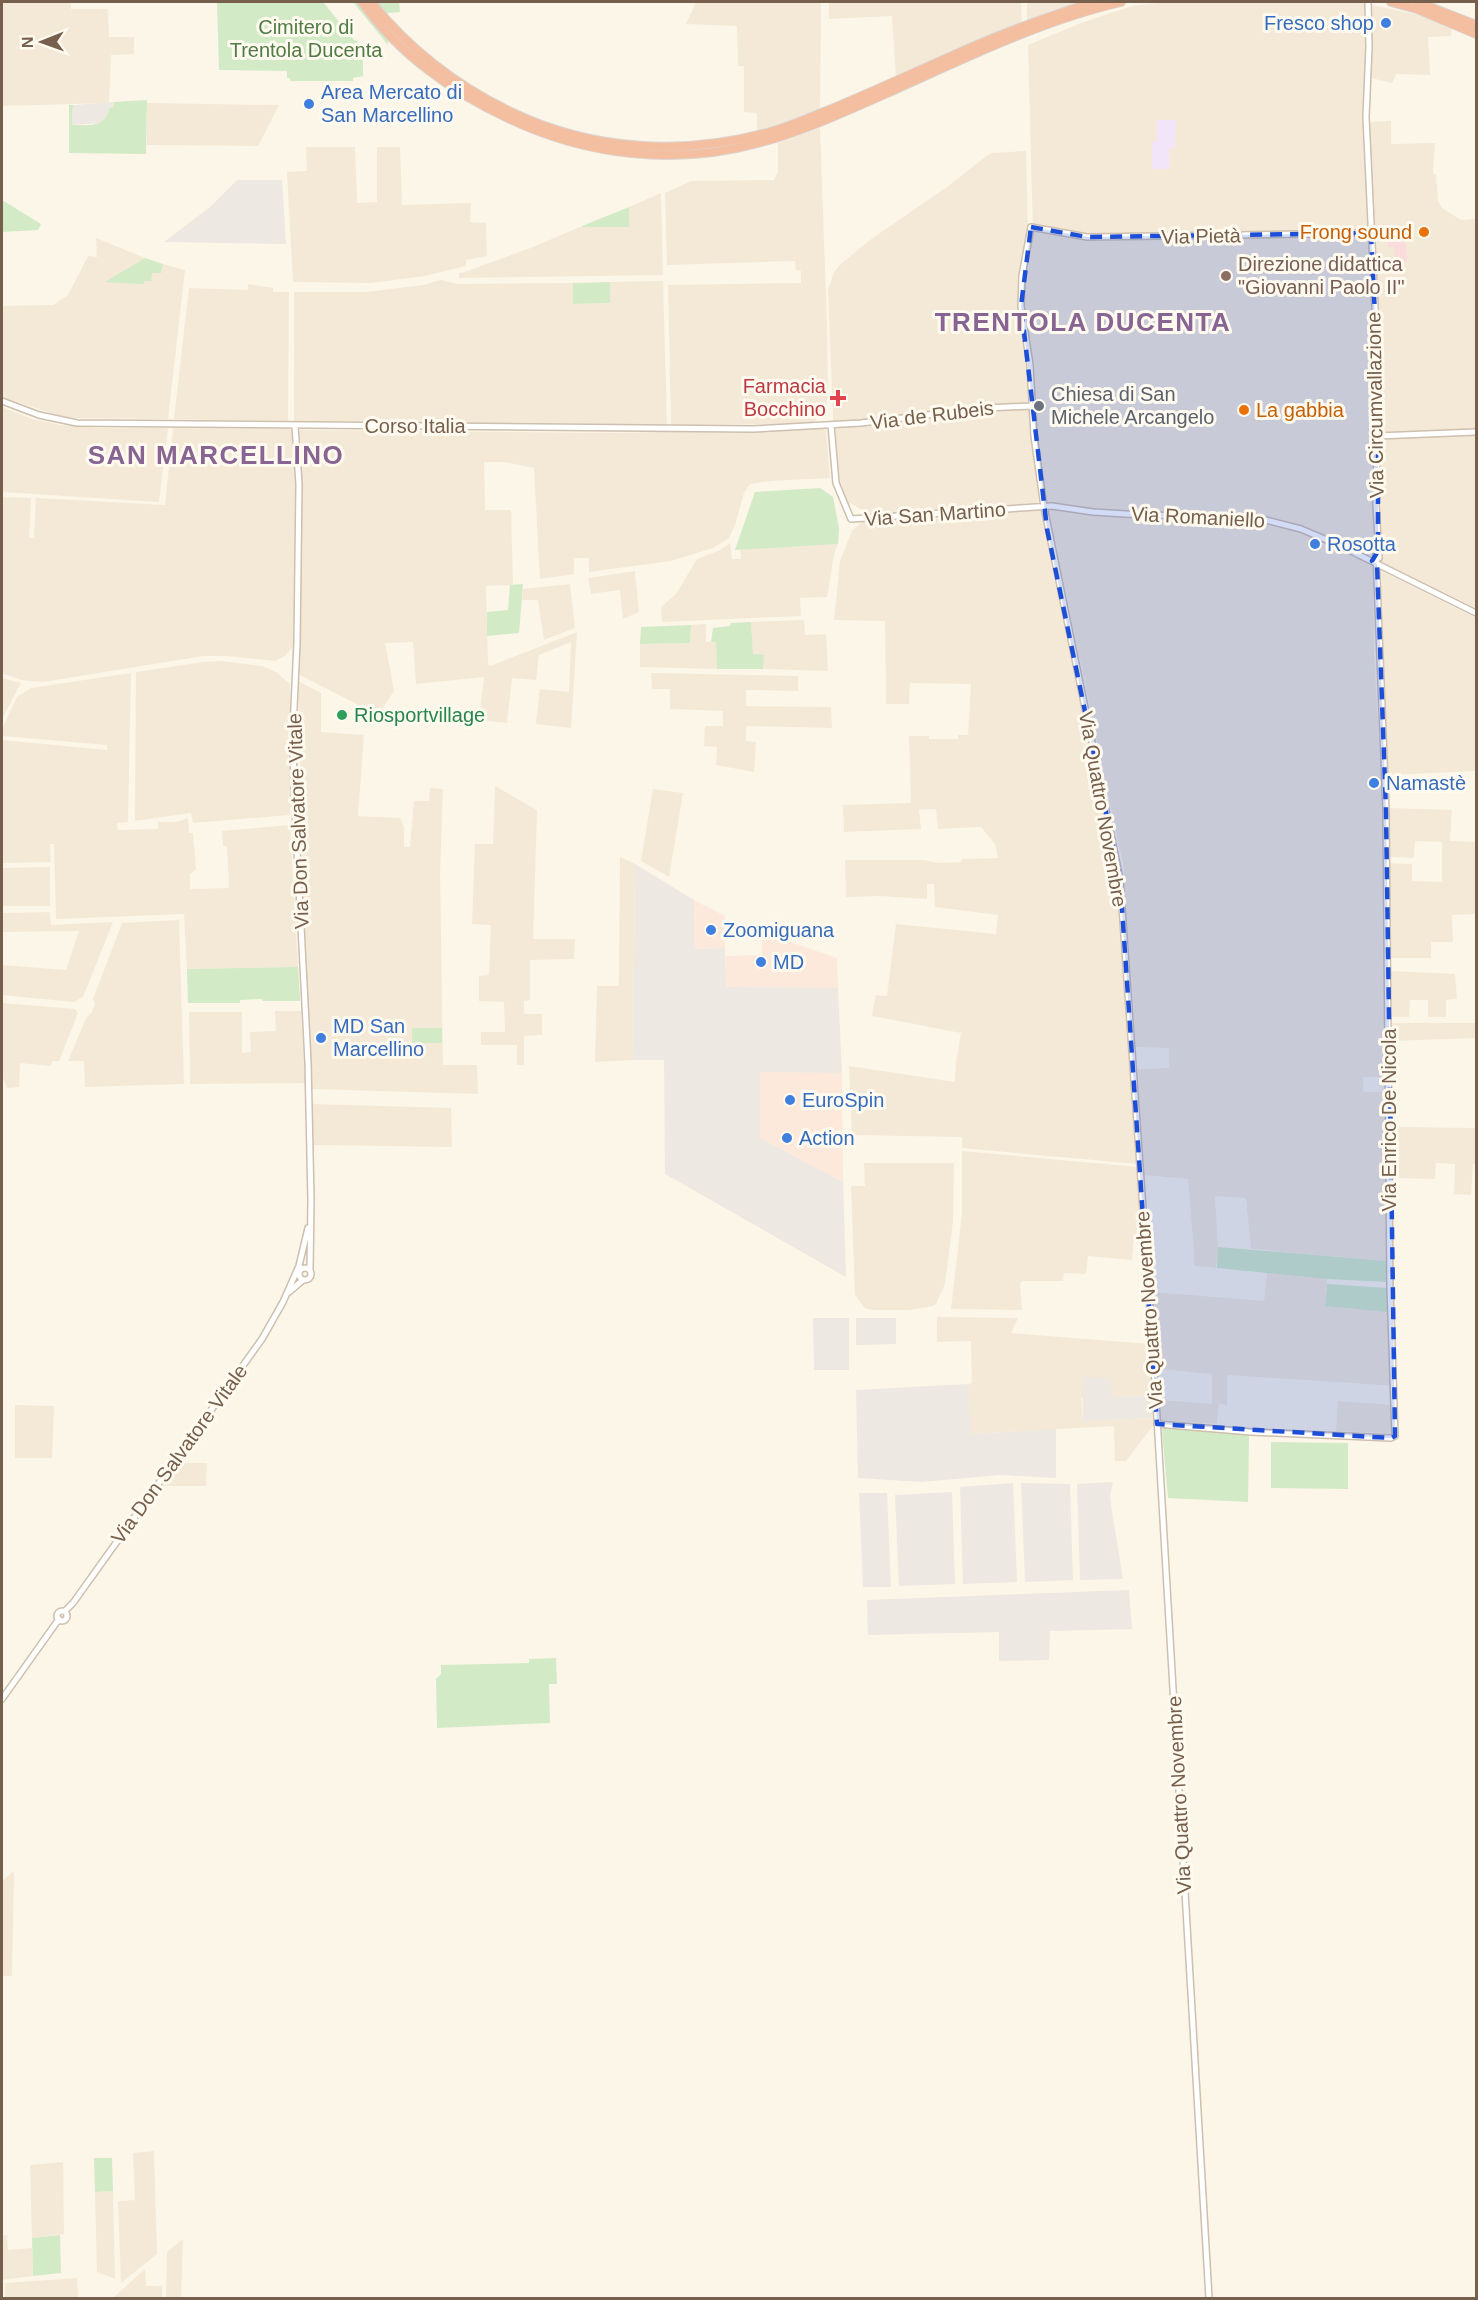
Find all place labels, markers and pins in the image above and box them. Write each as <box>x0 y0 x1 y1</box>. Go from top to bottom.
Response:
place label: Fresco shop <box>1264 12 1374 34</box>
marker: Fresco shop <box>1379 16 1393 30</box>
place label: Area Mercato di San Marcellino <box>321 81 462 126</box>
marker: Area Mercato di San Marcellino <box>302 97 316 111</box>
place label: Frong sound <box>1300 221 1412 243</box>
marker: Frong sound <box>1417 225 1431 239</box>
place label: Direzione didattica "Giovanni Paolo II" <box>1238 253 1405 298</box>
marker: Direzione didattica "Giovanni Paolo II" <box>1219 269 1233 283</box>
place label: Farmacia Bocchino <box>743 375 827 420</box>
place label: Chiesa di San Michele Arcangelo <box>1051 383 1214 428</box>
marker: Farmacia Bocchino <box>831 391 845 405</box>
marker: Chiesa di San Michele Arcangelo <box>1032 399 1046 413</box>
place label: La gabbia <box>1256 399 1345 421</box>
marker: La gabbia <box>1237 403 1251 417</box>
place label: Rosotta <box>1327 533 1397 555</box>
marker: Rosotta <box>1308 537 1322 551</box>
place label: Riosportvillage <box>354 704 485 726</box>
marker: Riosportvillage <box>335 708 349 722</box>
place label: Namastè <box>1386 772 1466 794</box>
marker: Namastè <box>1367 776 1381 790</box>
place label: Zoomiguana <box>723 919 835 941</box>
marker: Zoomiguana <box>704 923 718 937</box>
place label: MD <box>773 951 804 973</box>
marker: MD <box>754 955 768 969</box>
place label: MD San Marcellino <box>333 1015 424 1060</box>
marker: MD San Marcellino <box>314 1031 328 1045</box>
place label: EuroSpin <box>802 1089 884 1111</box>
marker: EuroSpin <box>783 1093 797 1107</box>
place label: Action <box>799 1127 855 1149</box>
marker: Action <box>780 1131 794 1145</box>

